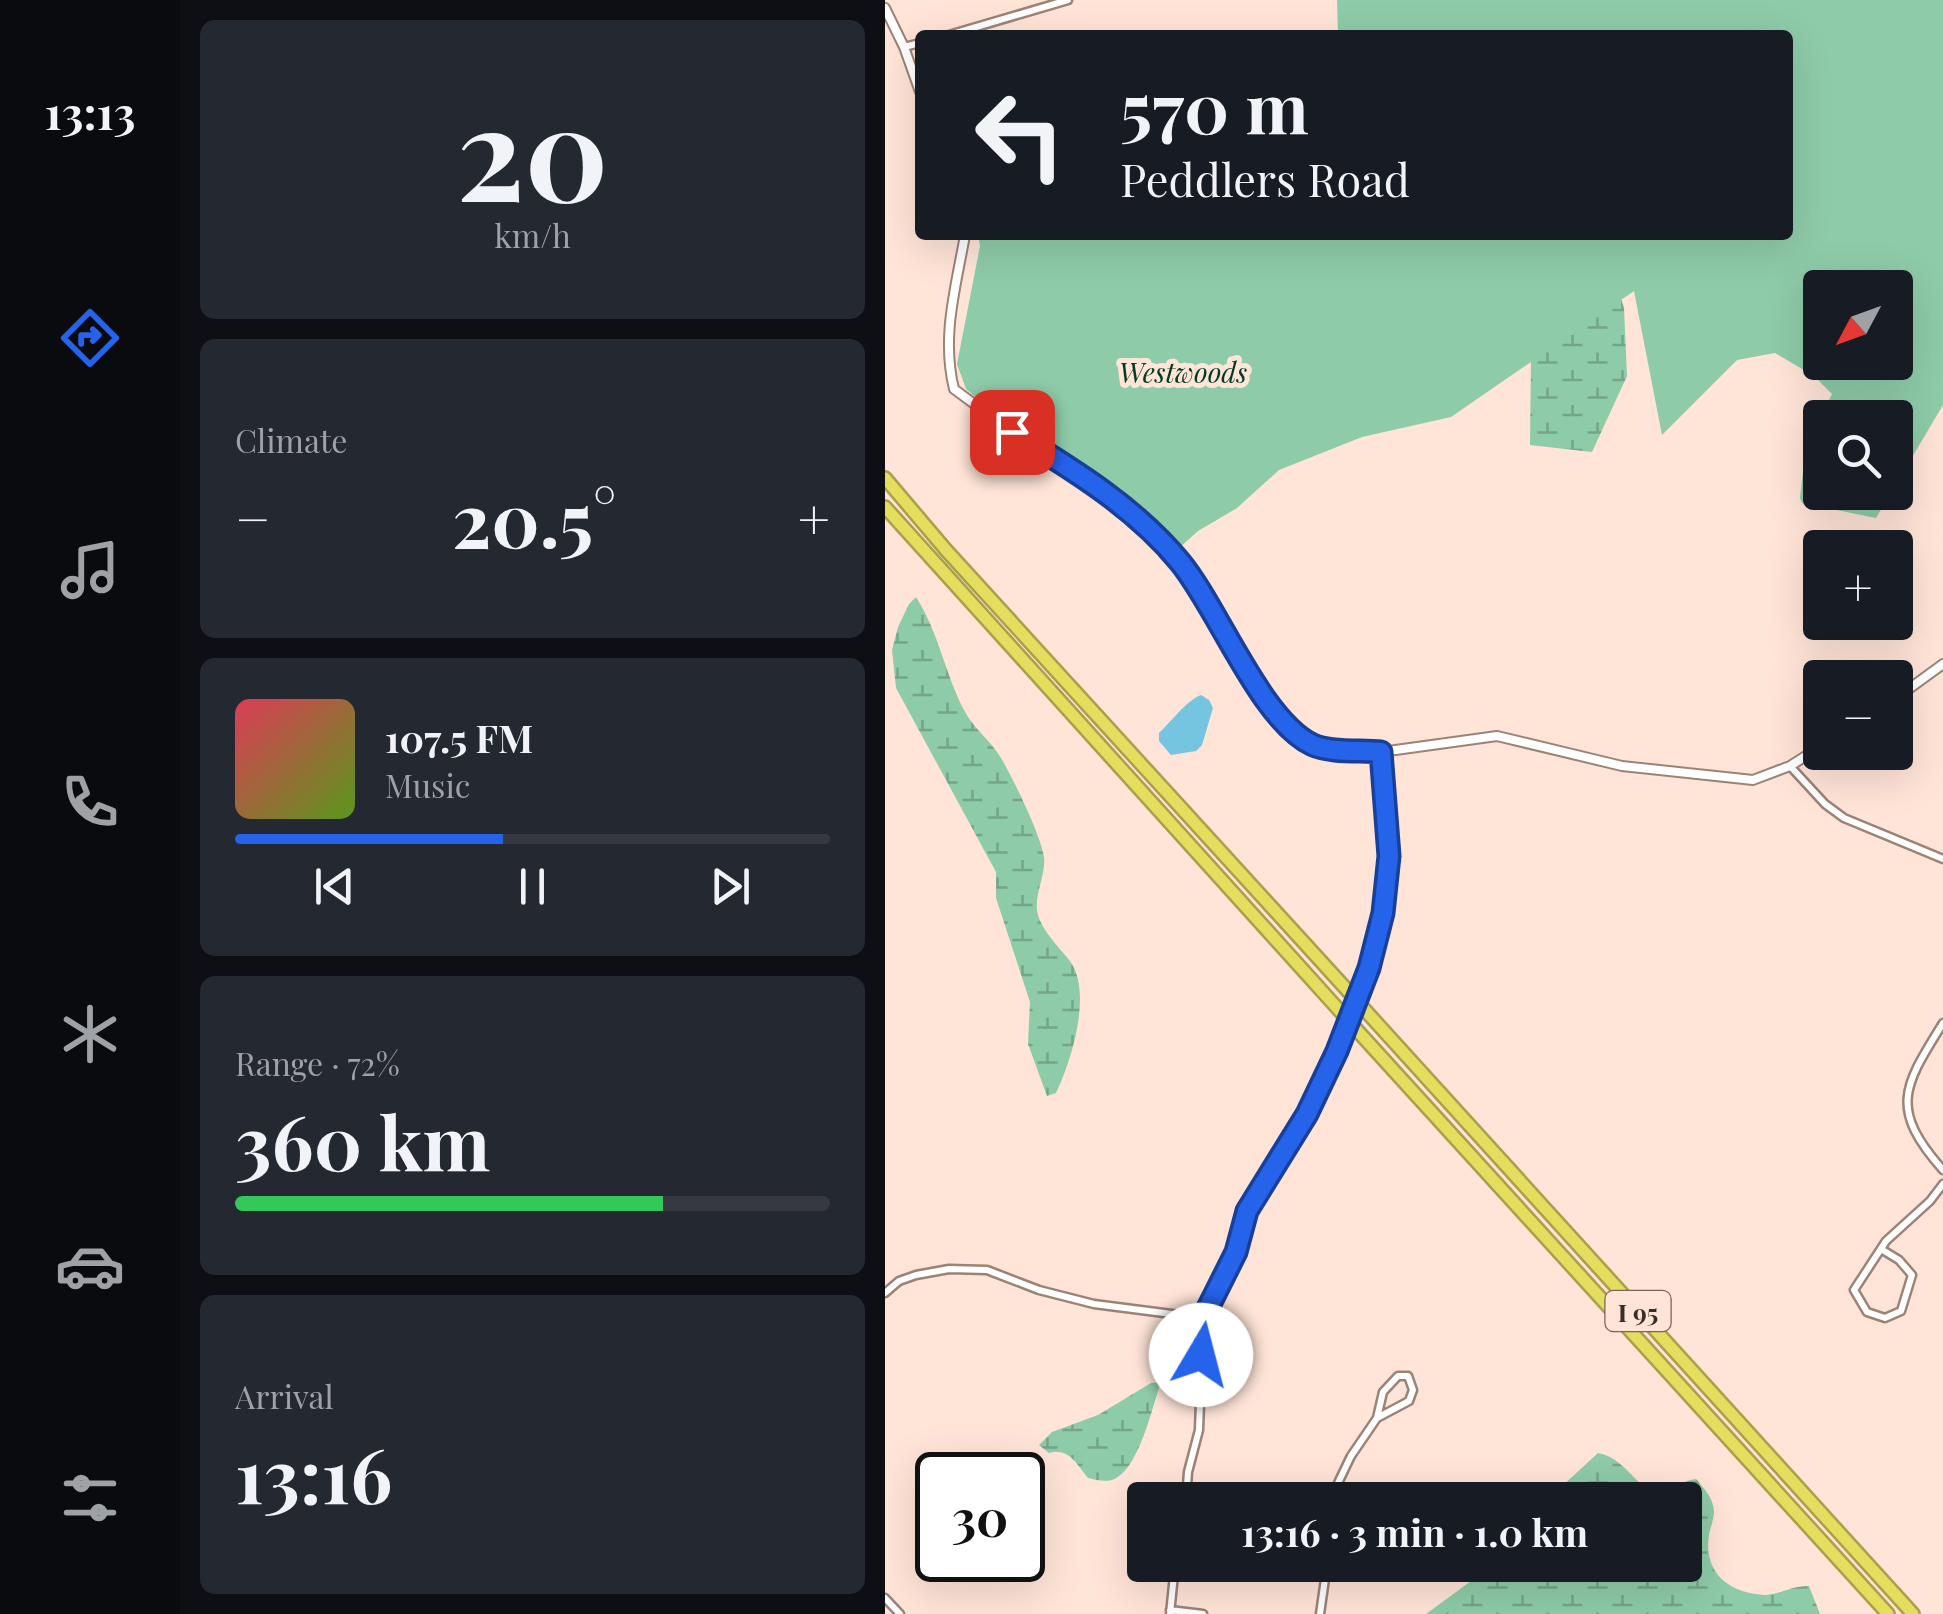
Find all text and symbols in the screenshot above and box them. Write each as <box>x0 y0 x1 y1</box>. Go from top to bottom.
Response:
text: 570 m <box>1120 58 1309 152</box>
text: 20 <box>457 61 608 235</box>
icon: left <box>955 70 1085 200</box>
text: 13:13 <box>45 81 135 141</box>
text: Peddlers Road <box>1120 148 1410 208</box>
text: km/h <box>494 213 571 256</box>
north arrow <box>1803 270 1913 380</box>
map controls <box>1803 270 1913 770</box>
icon: directions <box>55 303 125 373</box>
park label: Westwoods <box>1119 353 1247 390</box>
pin <box>970 390 1055 475</box>
button: search <box>1803 400 1913 510</box>
icon: arrive <box>985 405 1040 460</box>
text: Climate <box>235 418 347 461</box>
text: 20.5° <box>452 467 616 567</box>
text: − <box>235 480 271 554</box>
text: + <box>798 480 830 554</box>
button: + <box>1803 530 1913 640</box>
icon: music <box>55 535 125 605</box>
button: − <box>1803 660 1913 770</box>
text: 107.5 FM <box>385 712 533 763</box>
text: Music <box>385 763 470 806</box>
icon: phone <box>55 767 125 837</box>
icon: previous <box>307 859 362 914</box>
icon: pause <box>505 859 560 914</box>
icon: next <box>703 859 758 914</box>
icon: climate <box>55 999 125 1069</box>
text: Range · 72% <box>235 1041 400 1084</box>
text: 360 km <box>235 1090 490 1190</box>
icon: car <box>55 1231 125 1301</box>
road number: I 95 <box>1605 1291 1671 1331</box>
position arrow <box>1149 1303 1253 1407</box>
text: Arrival <box>235 1374 334 1417</box>
text: 13:16 <box>235 1423 392 1523</box>
speed limit sign: 30 <box>915 1452 1045 1582</box>
icon: filters <box>55 1463 125 1533</box>
text: 13:16 · 3 min · 1.0 km <box>1241 1506 1588 1557</box>

